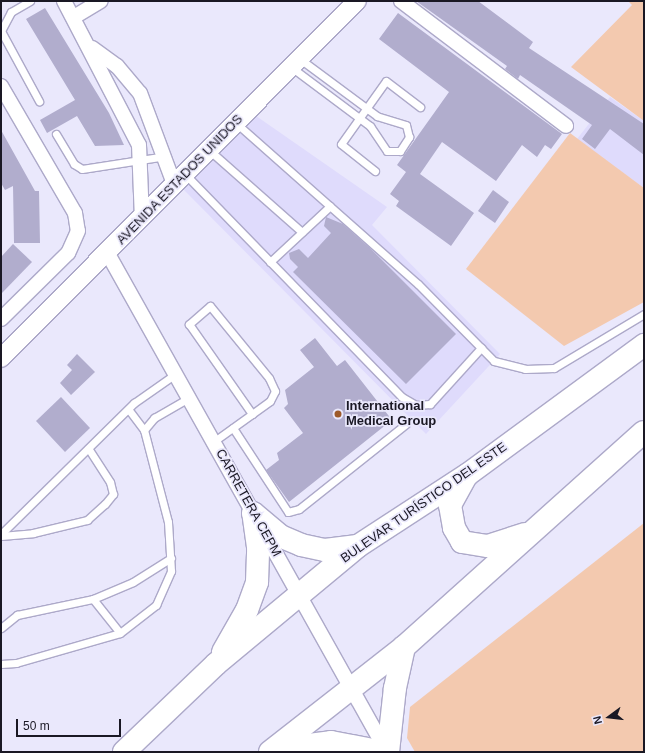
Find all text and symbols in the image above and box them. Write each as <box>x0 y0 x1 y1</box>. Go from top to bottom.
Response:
street label: AVENIDA ESTADOS UNIDOS <box>114 112 246 248</box>
place label: International Medical Group <box>346 399 436 430</box>
marker: International Medical Group <box>333 409 343 419</box>
street label: BULEVAR TURÍSTICO DEL ESTE <box>338 439 510 567</box>
street label: CARRETERA CEPM <box>212 446 284 560</box>
north arrow <box>589 697 629 737</box>
scale bar <box>18 711 123 737</box>
text: N <box>591 715 604 726</box>
text: 50 m <box>23 719 50 733</box>

